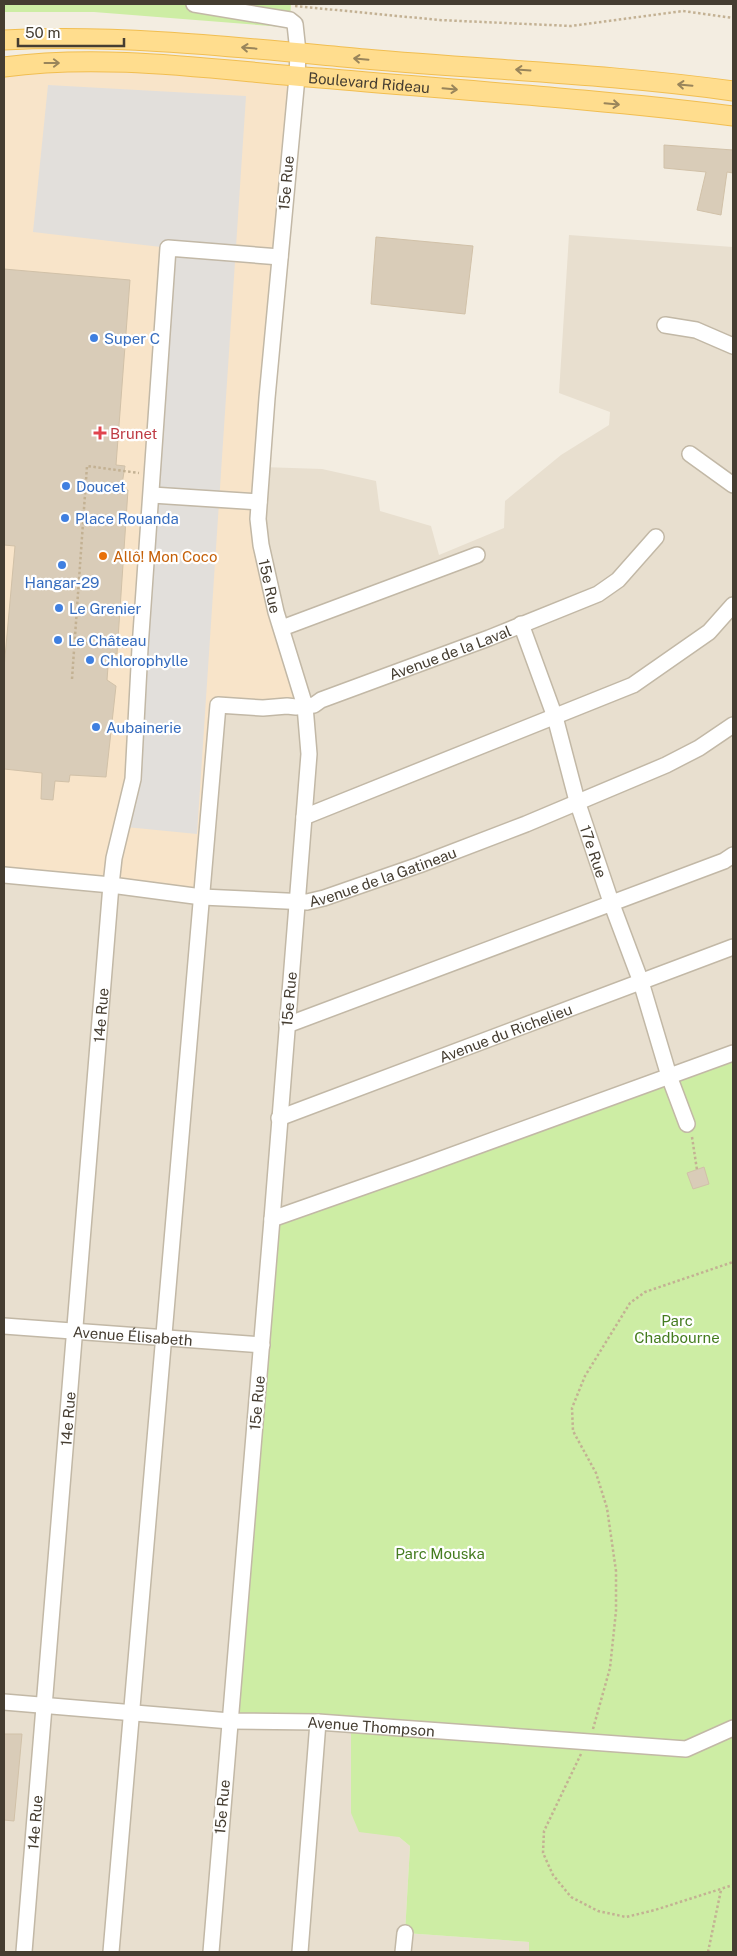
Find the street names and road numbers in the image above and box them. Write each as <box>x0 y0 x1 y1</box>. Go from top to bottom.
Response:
street label: Boulevard Rideau <box>307 69 431 96</box>
street label: 15e Rue <box>275 155 297 211</box>
street label: 15e Rue <box>256 557 285 615</box>
street label: Avenue de la Laval <box>386 622 513 683</box>
street label: 17e Rue <box>577 823 611 880</box>
street label: Avenue de la Gatineau <box>307 843 459 910</box>
street label: 15e Rue <box>278 971 300 1027</box>
street label: 14e Rue <box>90 987 111 1043</box>
street label: Avenue du Richelieu <box>437 1000 574 1065</box>
street label: Avenue Élisabeth <box>72 1323 193 1348</box>
street label: 15e Rue <box>246 1375 268 1431</box>
street label: 14e Rue <box>57 1391 78 1447</box>
street label: Avenue Thompson <box>307 1713 435 1739</box>
street label: 15e Rue <box>211 1779 233 1835</box>
street label: 14e Rue <box>24 1794 45 1850</box>

